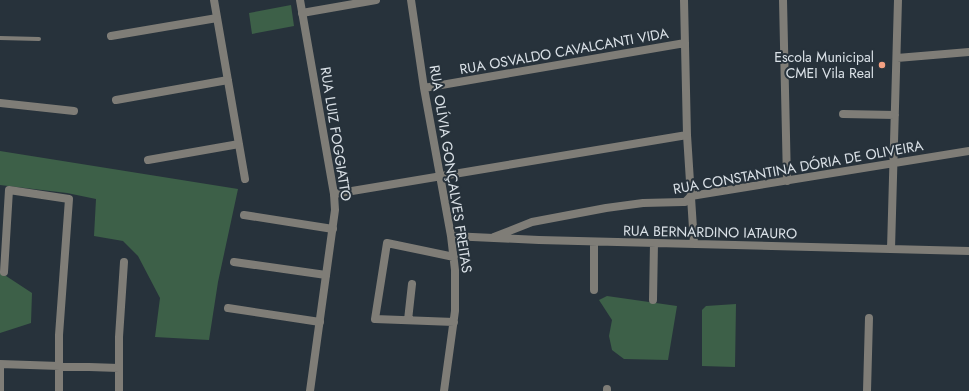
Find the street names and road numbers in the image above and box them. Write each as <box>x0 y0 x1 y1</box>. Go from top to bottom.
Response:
street label: RUA OSVALDO CAVALCANTI VIDA <box>458 23 671 79</box>
street label: RUA OLÍVIA GONÇALVES FREITAS <box>425 64 477 275</box>
street label: RUA LUIZ FOGGIATTO <box>316 65 356 203</box>
street label: RUA CONSTANTINA DÓRIA DE OLIVEIRA <box>671 135 925 199</box>
street label: RUA BERNARDINO IATAURO <box>623 220 797 244</box>

